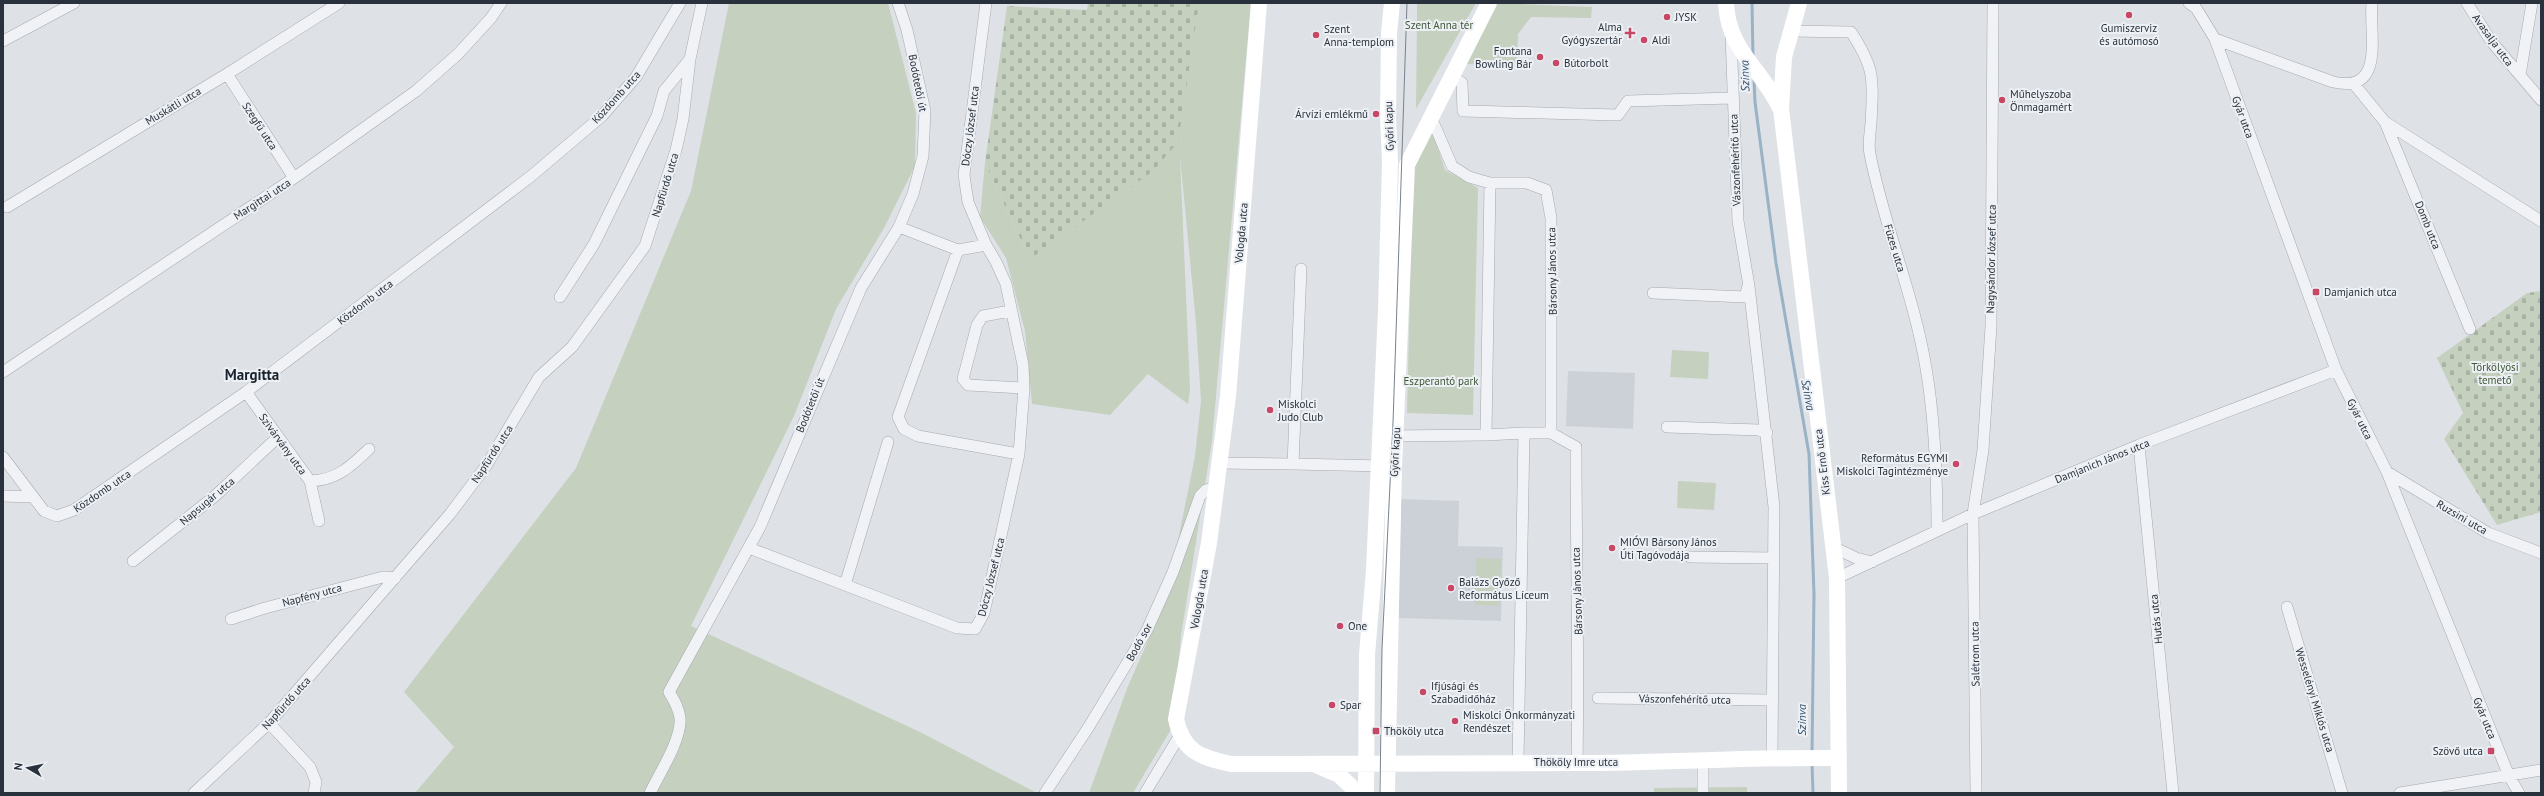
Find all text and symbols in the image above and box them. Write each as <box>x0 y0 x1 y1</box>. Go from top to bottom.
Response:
place label: JYSK <box>1674 10 1697 24</box>
marker: Gumiszerviz és autómosó <box>2124 10 2134 20</box>
street label: Avasalja utca <box>2469 11 2517 69</box>
marker: JYSK <box>1662 12 1672 22</box>
park label: Szent Anna tér <box>1405 18 1473 32</box>
place label: Alma Gyógyszertár <box>1561 20 1622 47</box>
place label: Gumiszerviz és autómosó <box>2099 21 2159 48</box>
place label: Szent Anna-templom <box>1324 22 1394 49</box>
marker: Alma Gyógyszertár <box>1625 28 1635 38</box>
marker: Szent Anna-templom <box>1311 30 1321 40</box>
place label: Aldi <box>1652 33 1671 47</box>
marker: Aldi <box>1639 35 1649 45</box>
place label: Fontana Bowling Bár <box>1475 44 1532 71</box>
marker: Fontana Bowling Bár <box>1535 52 1545 62</box>
street label: Bodótetői út <box>906 53 930 113</box>
place label: Bútorbolt <box>1564 56 1609 70</box>
marker: Bútorbolt <box>1551 58 1561 68</box>
water label: Szinva <box>1736 60 1753 92</box>
street label: Közdomb utca <box>589 68 643 126</box>
street label: Muskátli utca <box>142 84 204 128</box>
street label: Dóczy József utca <box>958 85 982 167</box>
place label: Műhelyszoba Önmagamért <box>2010 87 2072 114</box>
street label: Gyár utca <box>2229 94 2257 140</box>
marker: Műhelyszoba Önmagamért <box>1997 95 2007 105</box>
street label: Szegfű utca <box>239 99 281 153</box>
street label: Győri kapu <box>1381 101 1397 151</box>
place label: Árvízi emlékmű <box>1295 107 1368 121</box>
marker: Árvízi emlékmű <box>1371 109 1381 119</box>
street label: Vászonfehérítő utca <box>1726 114 1744 207</box>
street label: Napfürdő utca <box>649 151 681 219</box>
street label: Margittai utca <box>231 175 293 223</box>
street label: Domb utca <box>2412 199 2444 251</box>
street label: Vologda utca <box>1231 202 1251 265</box>
street label: Nagysándor József utca <box>1983 204 1999 314</box>
street label: Füzes utca <box>1881 222 1909 274</box>
street label: Bársony János utca <box>1544 227 1560 315</box>
street label: Közdomb utca <box>334 276 396 328</box>
place label: Damjanich utca <box>2324 285 2397 299</box>
marker: Damjanich utca <box>2311 287 2321 297</box>
park label: Törkölyösi temető <box>2471 360 2519 387</box>
district label: Margitta <box>225 365 279 384</box>
park label: Eszperantó park <box>1403 374 1479 388</box>
street label: Bodótetői út <box>793 375 828 435</box>
water label: Szinva <box>1798 378 1819 412</box>
street label: Gyár utca <box>2344 396 2376 442</box>
place label: Miskolci Judo Club <box>1277 397 1323 424</box>
marker: Miskolci Judo Club <box>1265 405 1275 415</box>
street label: Szivárvány utca <box>256 411 310 477</box>
street label: Napfürdő utca <box>468 422 516 486</box>
street label: Győri kapu <box>1387 427 1403 477</box>
street label: Kiss Ernő utca <box>1811 428 1833 496</box>
street label: Damjanich János utca <box>2053 436 2151 486</box>
place label: Református EGYMI Miskolci Tagintézménye <box>1837 451 1948 478</box>
marker: Református EGYMI Miskolci Tagintézménye <box>1951 459 1961 469</box>
street label: Közdomb utca <box>71 467 133 515</box>
street label: Napsugár utca <box>177 474 237 528</box>
street label: Ruzsini utca <box>2434 497 2490 537</box>
place label: MIÓVI Bársony János Úti Tagóvodája <box>1620 535 1717 562</box>
street label: Dóczy József utca <box>974 536 1008 618</box>
marker: MIÓVI Bársony János Úti Tagóvodája <box>1607 543 1617 553</box>
street label: Bársony János utca <box>1568 547 1586 635</box>
street label: Vologda utca <box>1187 568 1211 631</box>
place label: Balázs Győző Református Líceum <box>1459 575 1549 602</box>
street label: Napfény utca <box>281 580 343 610</box>
marker: Balázs Győző Református Líceum <box>1446 583 1456 593</box>
street label: Hutás utca <box>2146 593 2166 645</box>
place label: One <box>1348 619 1368 633</box>
street label: Bodó sor <box>1123 620 1155 663</box>
marker: One <box>1335 621 1345 631</box>
street label: Salétrom utca <box>1967 621 1983 687</box>
street label: Wesselényi Miklós utca <box>2292 646 2338 754</box>
street label: Napfürdő utca <box>259 674 313 732</box>
place label: Ifjúsági és Szabadidőház <box>1431 679 1496 706</box>
marker: Ifjúsági és Szabadidőház <box>1418 687 1428 697</box>
street label: Vászonfehérítő utca <box>1638 691 1731 707</box>
street label: Gyár utca <box>2470 695 2500 741</box>
place label: Spar <box>1340 698 1361 712</box>
marker: Spar <box>1327 700 1337 710</box>
water label: Szinva <box>1794 704 1809 736</box>
place label: Miskolci Önkormányzati Rendészet <box>1463 708 1575 735</box>
marker: Miskolci Önkormányzati Rendészet <box>1450 716 1460 726</box>
place label: Thököly utca <box>1384 724 1444 738</box>
marker: Thököly utca <box>1371 726 1381 736</box>
place label: Szövő utca <box>2433 744 2483 758</box>
marker: Szövő utca <box>2486 746 2496 756</box>
north arrow <box>8 748 48 788</box>
street label: Thököly Imre utca <box>1534 755 1618 769</box>
text: N <box>11 762 26 771</box>

